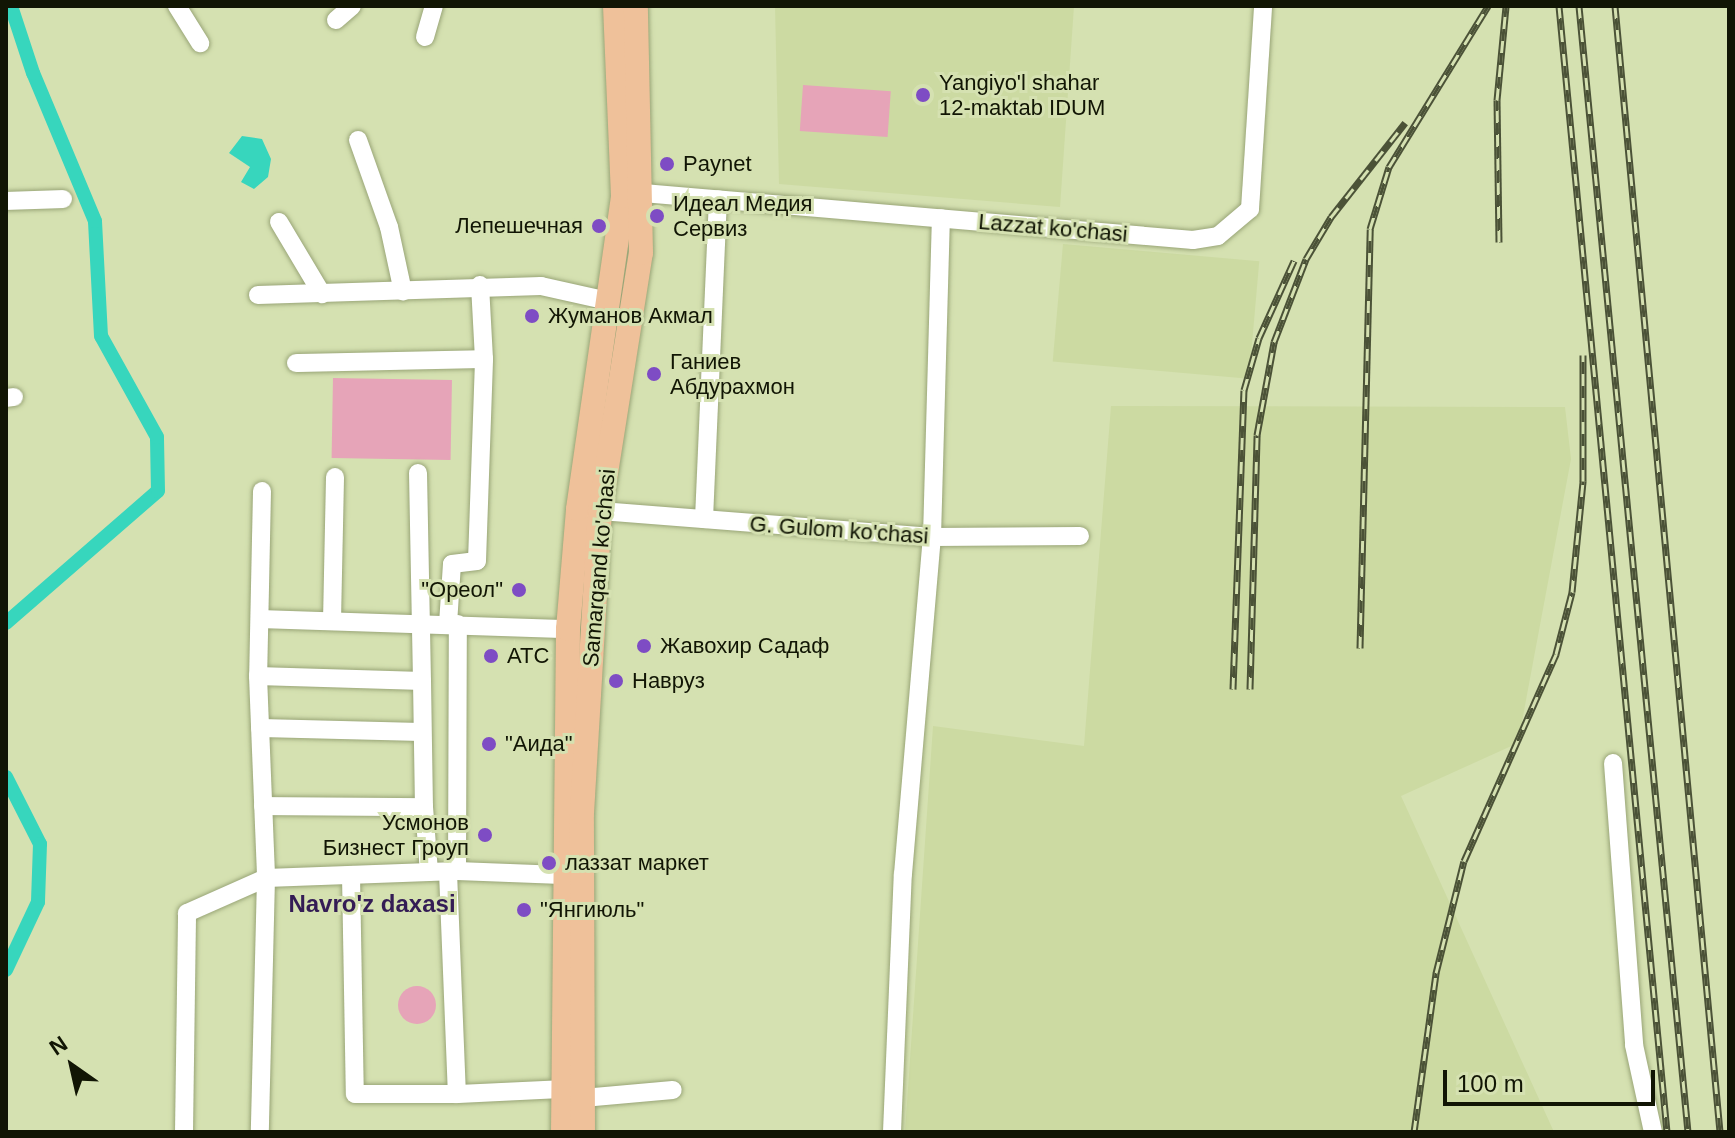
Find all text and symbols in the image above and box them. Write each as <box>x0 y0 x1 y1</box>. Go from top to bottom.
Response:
place label: Yangiyo'l shahar 12-maktab IDUM <box>939 69 1105 120</box>
marker: Yangiyo'l shahar 12-maktab IDUM <box>914 86 932 104</box>
place label: Paynet <box>683 151 751 177</box>
marker: Paynet <box>658 155 676 173</box>
place label: Идеал Медия Сервиз <box>673 190 812 242</box>
marker: Идеал Медия Сервиз <box>648 207 666 225</box>
street label: Lazzat ko'chasi <box>977 208 1129 248</box>
place label: Лепешечная <box>455 213 583 239</box>
marker: Лепешечная <box>590 217 608 235</box>
place label: Жуманов Акмал <box>548 303 713 329</box>
marker: Жуманов Акмал <box>523 307 541 325</box>
place label: Ганиев Абдурахмон <box>670 348 795 400</box>
marker: Ганиев Абдурахмон <box>645 365 663 383</box>
street label: Samarqand ko'chasi <box>577 468 621 668</box>
street label: G. Gulom ko'chasi <box>749 511 929 549</box>
place label: "Ореол" <box>421 577 503 603</box>
marker: "Ореол" <box>510 581 528 599</box>
place label: Жавохир Садаф <box>660 633 829 659</box>
marker: Жавохир Садаф <box>635 637 653 655</box>
place label: АТС <box>507 643 549 669</box>
marker: АТС <box>482 647 500 665</box>
place label: Навруз <box>632 668 705 694</box>
marker: Навруз <box>607 672 625 690</box>
place label: "Аида" <box>505 731 573 757</box>
marker: "Аида" <box>480 735 498 753</box>
place label: Усмонов Бизнест Гроуп <box>323 809 469 860</box>
marker: Усмонов Бизнест Гроуп <box>476 826 494 844</box>
place label: лаззат маркет <box>565 850 709 876</box>
marker: лаззат маркет <box>540 854 558 872</box>
district label: Navro'z daxasi <box>288 890 456 918</box>
place label: "Янгиюль" <box>540 897 644 923</box>
marker: "Янгиюль" <box>515 901 533 919</box>
north arrow <box>32 1026 112 1106</box>
text: N <box>45 1031 72 1060</box>
scale bar <box>1447 1054 1659 1104</box>
text: 100 m <box>1457 1070 1524 1097</box>

